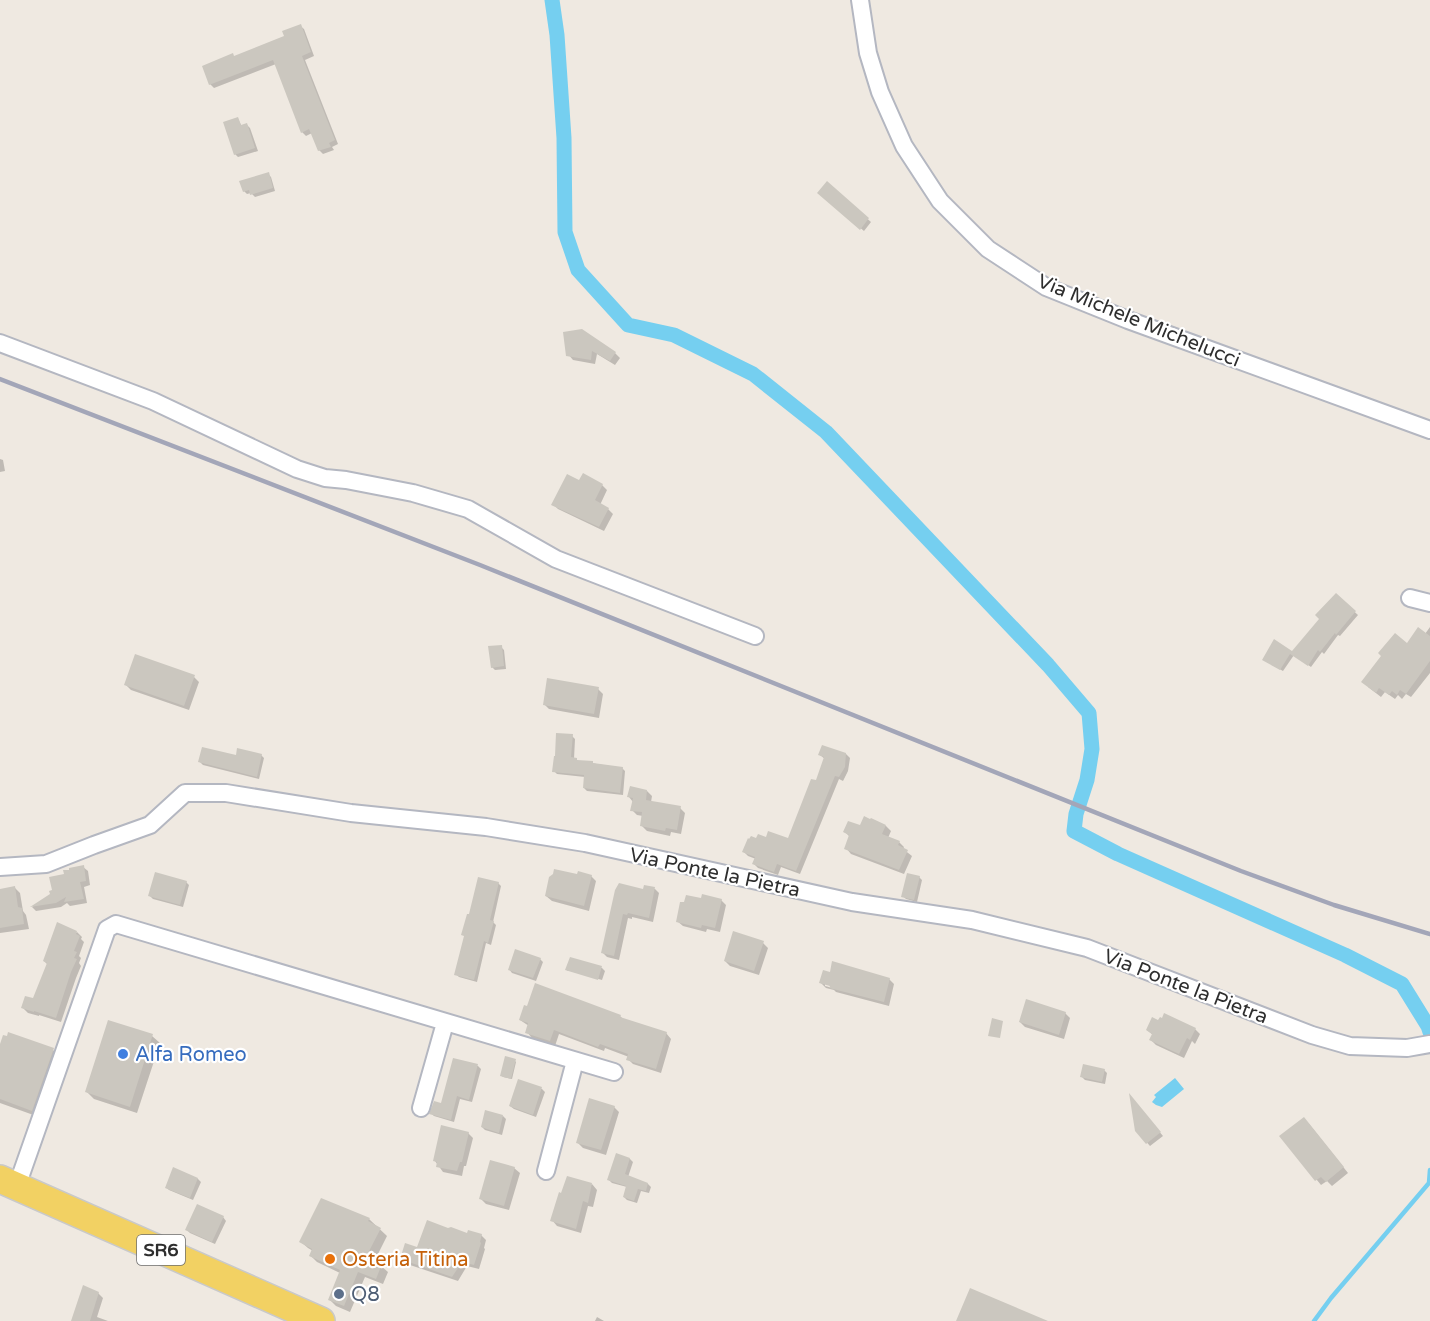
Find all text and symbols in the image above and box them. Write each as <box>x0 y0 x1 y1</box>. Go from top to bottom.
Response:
street label: Via Michele Michelucci <box>1034 269 1243 373</box>
street label: Via Ponte la Pietra <box>627 843 802 903</box>
street label: Via Ponte la Pietra <box>1100 945 1271 1029</box>
place label: Alfa Romeo <box>135 1043 247 1067</box>
marker: Alfa Romeo <box>116 1047 130 1061</box>
road number: SR6 <box>137 1235 185 1265</box>
place label: Osteria Titina <box>342 1248 469 1272</box>
marker: Osteria Titina <box>323 1252 337 1266</box>
place label: Q8 <box>351 1283 380 1307</box>
marker: Q8 <box>332 1287 346 1301</box>

